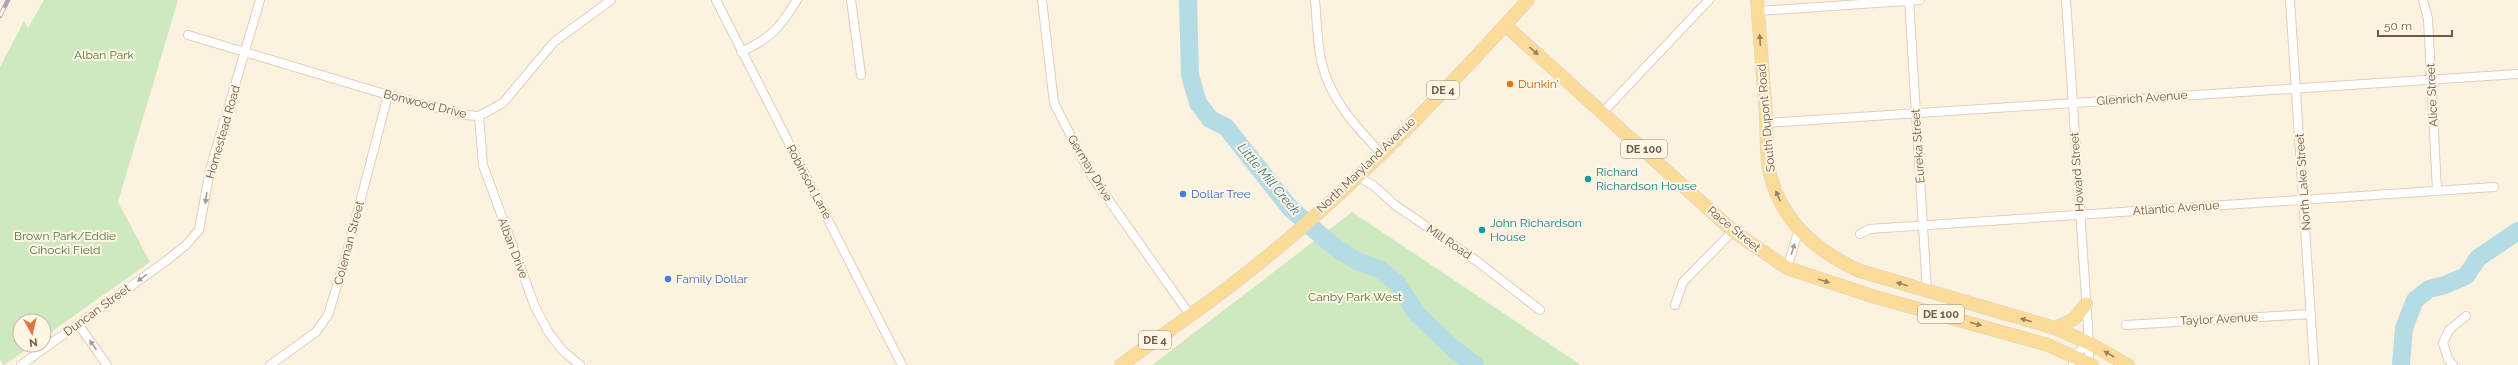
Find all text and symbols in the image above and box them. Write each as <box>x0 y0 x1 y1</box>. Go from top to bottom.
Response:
scale bar <box>2378 12 2452 38</box>
text: 50 m <box>2384 19 2412 33</box>
one-way arrow <box>1756 34 1763 46</box>
one-way arrow <box>1529 46 1540 55</box>
park label: Alban Park <box>74 48 135 62</box>
street label: South Dupont Road <box>1754 63 1778 173</box>
street label: Alice Street <box>2423 63 2441 127</box>
place label: Dunkin' <box>1518 77 1559 91</box>
marker: Dunkin' <box>1505 79 1515 89</box>
road number: DE 4 <box>1427 81 1459 99</box>
street label: Homestead Road <box>203 84 243 180</box>
street label: Bonwood Drive <box>382 87 468 121</box>
street label: Glenrich Avenue <box>2096 88 2188 108</box>
street label: Eureka Street <box>1908 108 1928 184</box>
street label: North Maryland Avenue <box>1314 114 1418 216</box>
street label: Germay Drive <box>1065 132 1115 204</box>
street label: Howard Street <box>2067 132 2087 212</box>
street label: North Lake Street <box>2293 133 2313 231</box>
water label: Little Mill Creek <box>1235 140 1303 218</box>
road number: DE 100 <box>1621 140 1667 158</box>
street label: Robinson Lane <box>783 142 835 222</box>
place label: Richard Richardson House <box>1596 165 1697 193</box>
marker: Richard Richardson House <box>1583 174 1593 184</box>
place label: Dollar Tree <box>1191 187 1251 201</box>
marker: Dollar Tree <box>1178 189 1188 199</box>
one-way arrow <box>1775 191 1781 202</box>
one-way arrow <box>203 192 209 204</box>
street label: Atlantic Avenue <box>2132 198 2220 218</box>
street label: Coleman Street <box>331 199 367 287</box>
street label: Race Street <box>1705 203 1763 255</box>
street label: Alban Drive <box>495 216 531 280</box>
place label: John Richardson House <box>1490 216 1582 244</box>
street label: Mill Road <box>1424 222 1474 262</box>
marker: John Richardson House <box>1477 225 1487 235</box>
park label: Brown Park/Eddie Cihocki Field <box>14 229 116 257</box>
one-way arrow <box>1790 242 1796 254</box>
place label: Family Dollar <box>676 272 749 286</box>
one-way arrow <box>137 274 147 282</box>
marker: Family Dollar <box>663 274 673 284</box>
one-way arrow <box>1818 278 1830 284</box>
street label: Duncan Street <box>61 281 133 339</box>
one-way arrow <box>1895 281 1907 287</box>
park label: Canby Park West <box>1308 290 1402 304</box>
road number: DE 100 <box>1918 305 1964 323</box>
street label: Taylor Avenue <box>2180 310 2258 328</box>
north arrow <box>12 313 52 353</box>
one-way arrow <box>2020 317 2032 323</box>
one-way arrow <box>1969 321 1982 327</box>
road number: DE 4 <box>1139 331 1171 349</box>
text: N <box>28 335 38 349</box>
one-way arrow <box>89 339 97 350</box>
one-way arrow <box>2103 351 2114 357</box>

